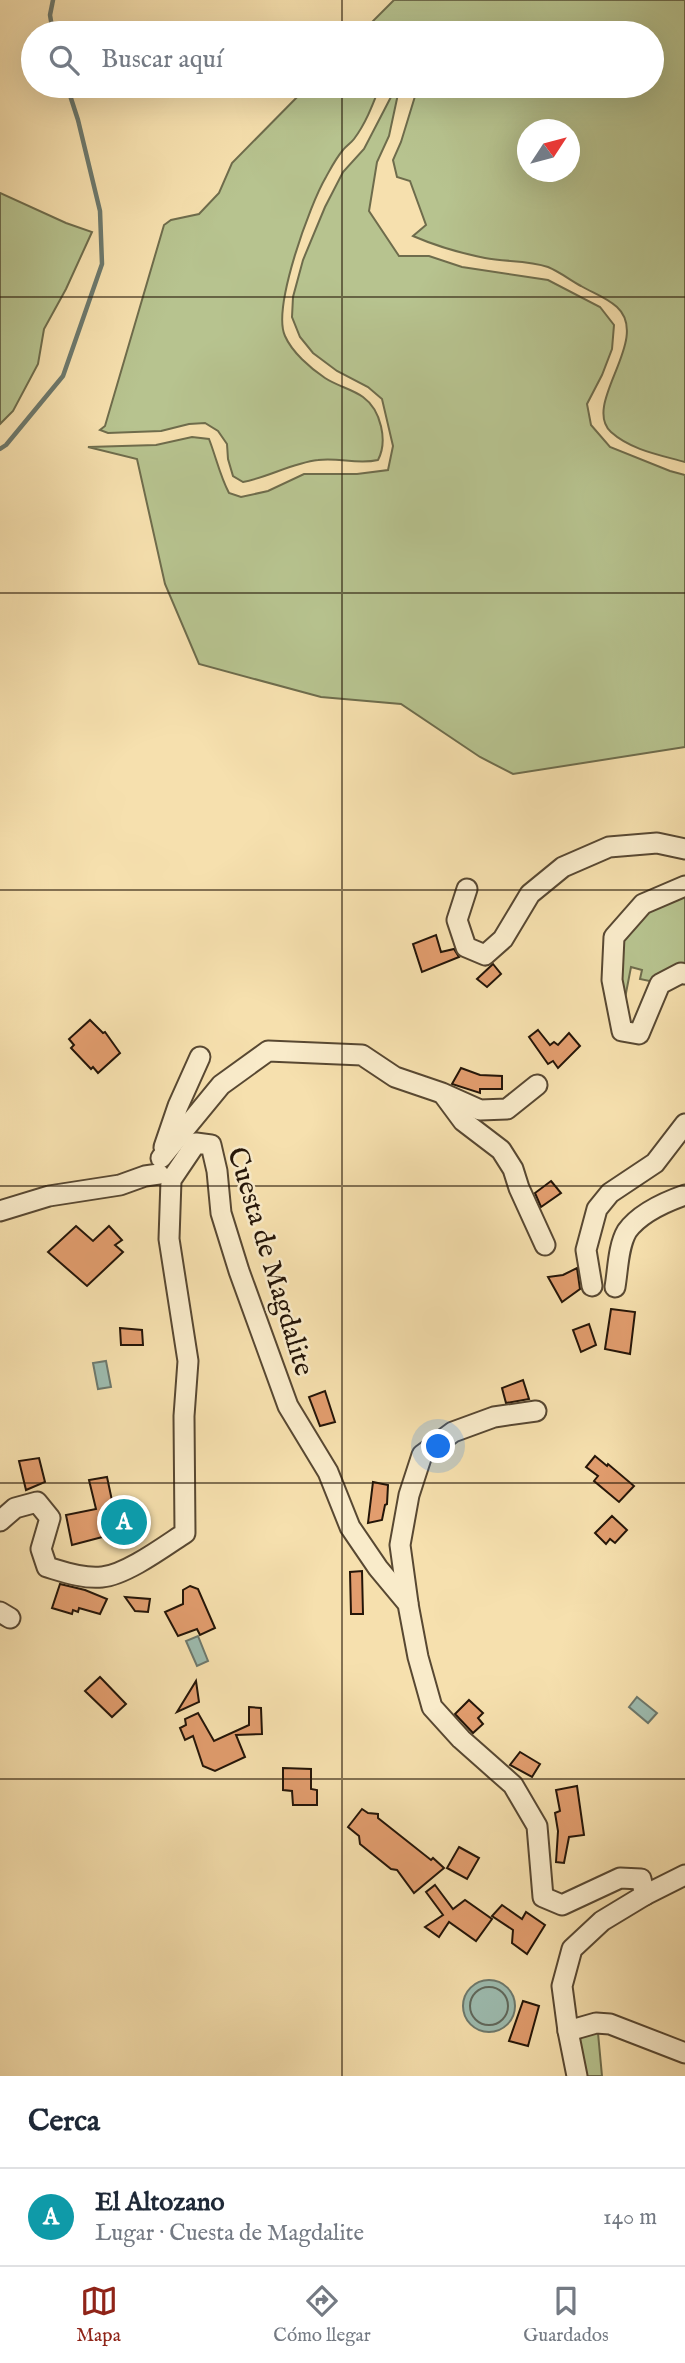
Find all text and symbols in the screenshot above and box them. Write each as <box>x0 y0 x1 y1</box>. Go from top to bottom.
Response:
search box <box>21 21 664 98</box>
icon: search <box>45 41 83 79</box>
text: Buscar aquí <box>101 43 223 76</box>
north arrow <box>517 119 580 182</box>
street label: Cuesta de Magdalite <box>218 1143 321 1380</box>
your location <box>421 1429 455 1463</box>
pin: A <box>101 1496 147 1548</box>
text: Cerca <box>28 2103 100 2141</box>
text: El Altozano <box>95 2186 225 2219</box>
text: A <box>43 2203 59 2232</box>
text: 140 m <box>603 2203 657 2232</box>
text: Lugar · Cuesta de Magdalite <box>95 2219 364 2248</box>
tab: Mapa <box>76 2282 121 2348</box>
tab: Cómo llegar <box>273 2282 371 2348</box>
tab: Guardados <box>523 2282 609 2348</box>

